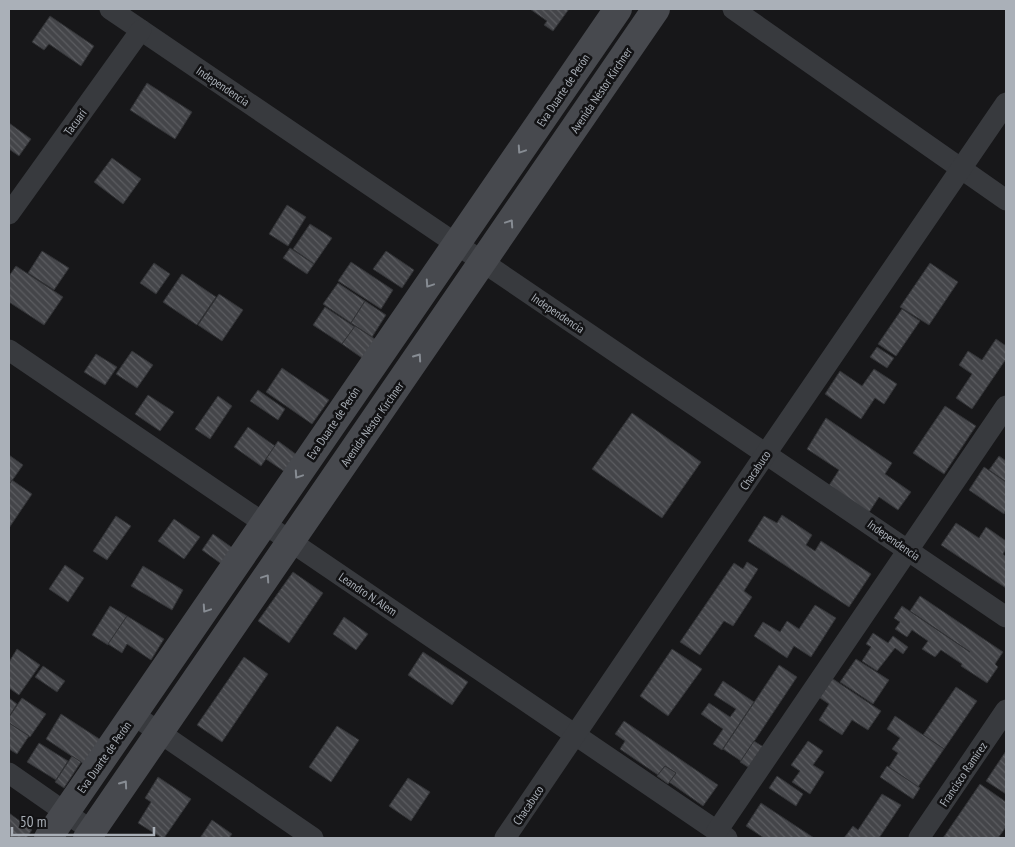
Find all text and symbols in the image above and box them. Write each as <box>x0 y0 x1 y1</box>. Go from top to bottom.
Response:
street label: Avenida Néstor Kirchner <box>567 44 636 136</box>
street label: Eva Duarte de Perón <box>533 51 593 129</box>
street label: Independencia <box>194 63 253 109</box>
street label: Tacuarí <box>60 105 90 138</box>
one-way arrow <box>518 144 527 154</box>
one-way arrow <box>503 219 513 228</box>
one-way arrow <box>426 278 435 288</box>
street label: Independencia <box>529 290 588 336</box>
one-way arrow <box>412 353 421 363</box>
street label: Avenida Néstor Kirchner <box>337 378 407 469</box>
street label: Eva Duarte de Perón <box>303 384 363 462</box>
street label: Chacabuco <box>736 447 774 493</box>
one-way arrow <box>295 470 304 479</box>
street label: Independencia <box>865 516 923 564</box>
street label: Leandro N. Alem <box>336 569 400 619</box>
one-way arrow <box>260 574 269 583</box>
one-way arrow <box>203 604 212 613</box>
street label: Eva Duarte de Perón <box>74 718 134 796</box>
street label: Francisco Ramírez <box>936 739 990 809</box>
one-way arrow <box>118 780 127 789</box>
street label: Chacabuco <box>509 782 547 828</box>
scale bar <box>12 804 155 836</box>
text: 50 m <box>20 812 46 831</box>

